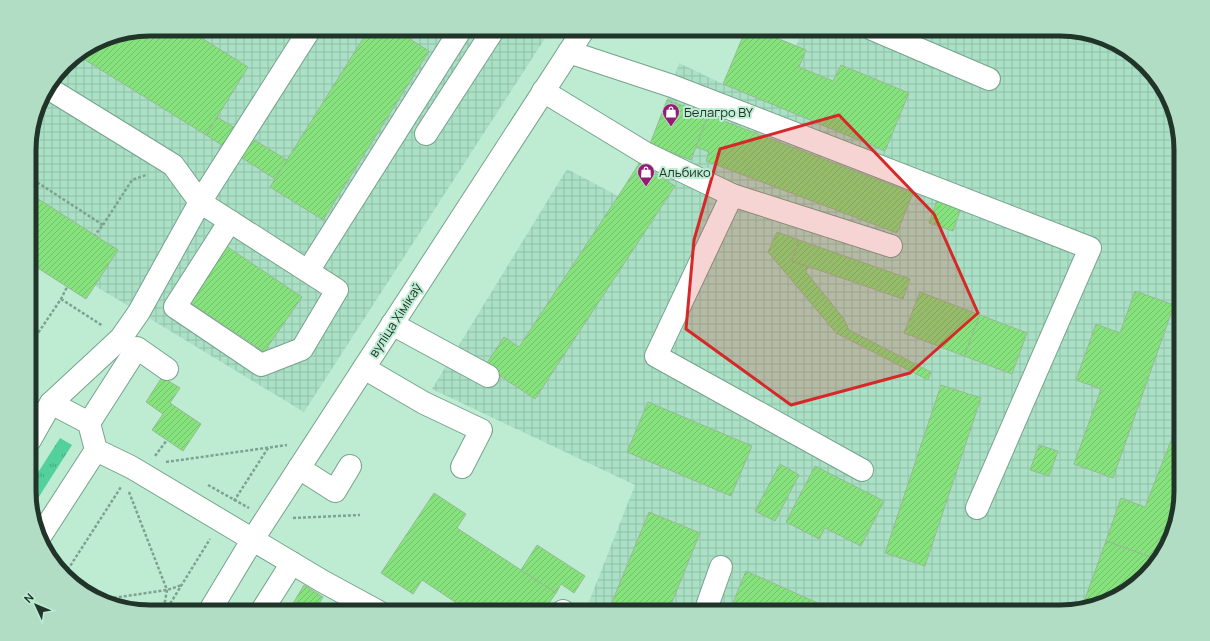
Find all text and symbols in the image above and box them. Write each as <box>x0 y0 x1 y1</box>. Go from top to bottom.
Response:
shop icon: Белагро BY <box>661 102 681 127</box>
place label: Белагро BY <box>684 103 754 121</box>
shop icon: Альбико <box>636 162 656 187</box>
place label: Альбико <box>659 163 711 181</box>
street label: вуліца Хімікаў <box>364 279 426 361</box>
north arrow <box>16 585 56 625</box>
text: N <box>20 590 37 606</box>

